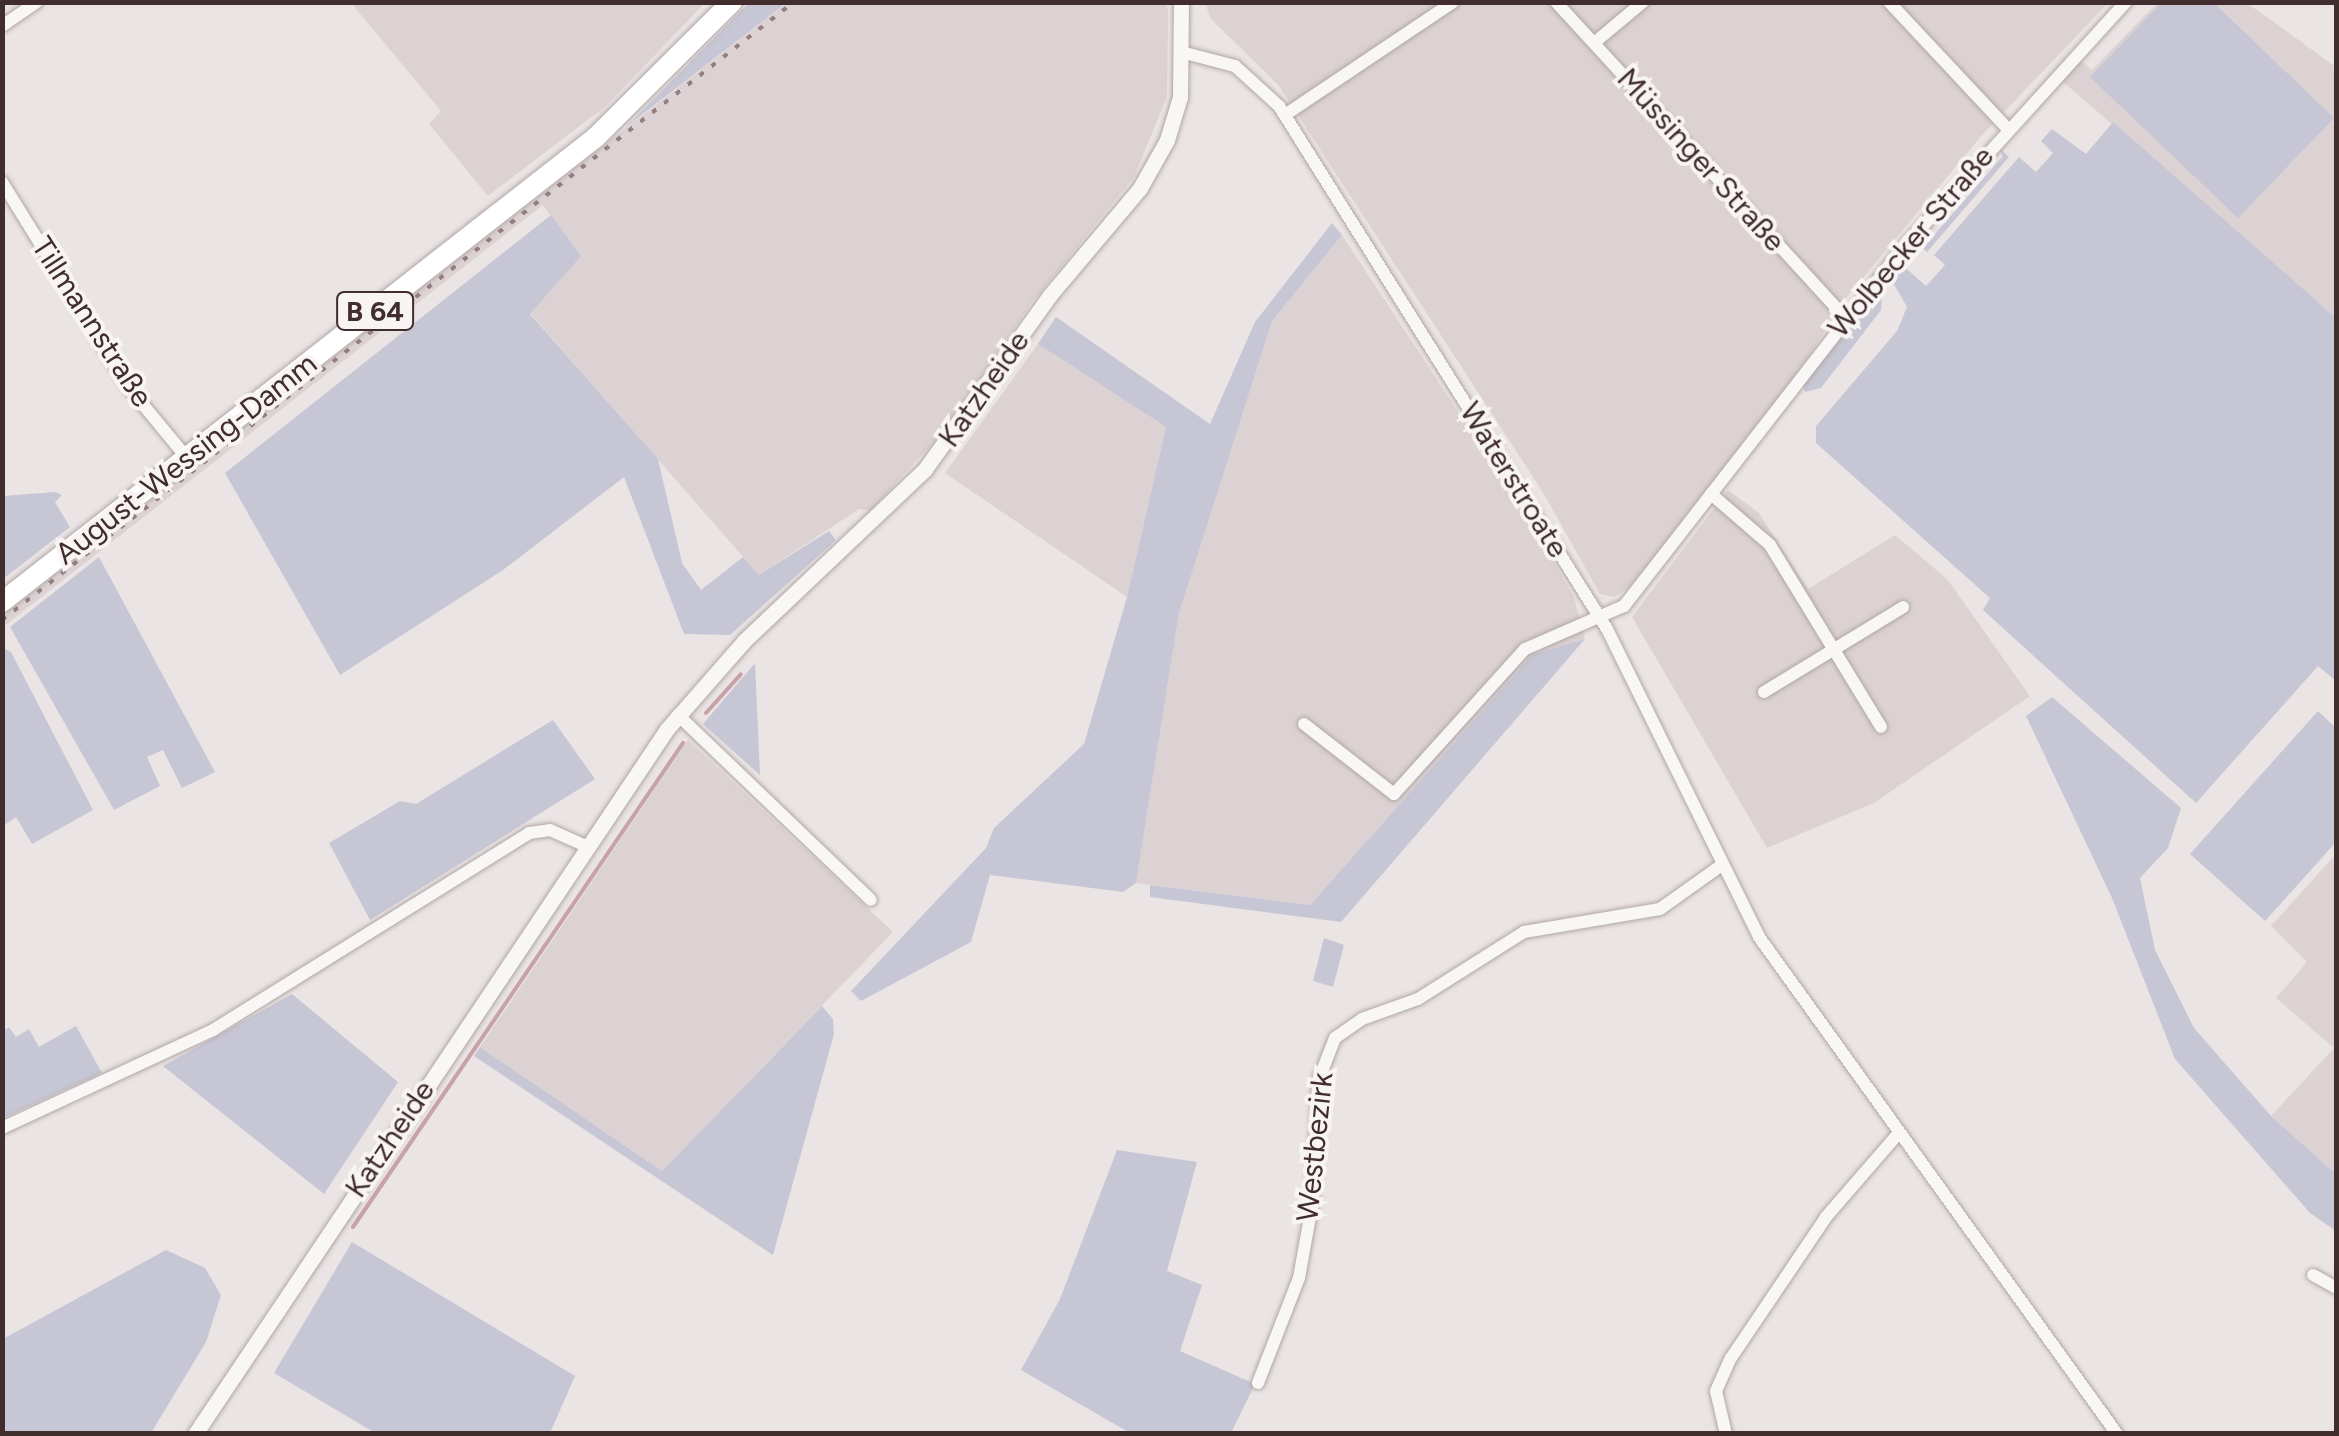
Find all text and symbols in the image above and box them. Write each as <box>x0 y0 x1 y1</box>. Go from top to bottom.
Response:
street label: Müssinger Straße <box>1609 61 1793 259</box>
street label: Wolbecker Straße <box>1821 139 2001 345</box>
street label: Tillmannstraße <box>24 230 160 414</box>
road number: B 64 <box>335 288 415 334</box>
street label: Katzheide <box>931 324 1037 454</box>
street label: August-Wessing-Damm <box>48 346 324 572</box>
street label: Waterstroate <box>1452 396 1576 564</box>
street label: Westbezirk <box>1289 1071 1341 1223</box>
street label: Katzheide <box>338 1074 442 1204</box>

